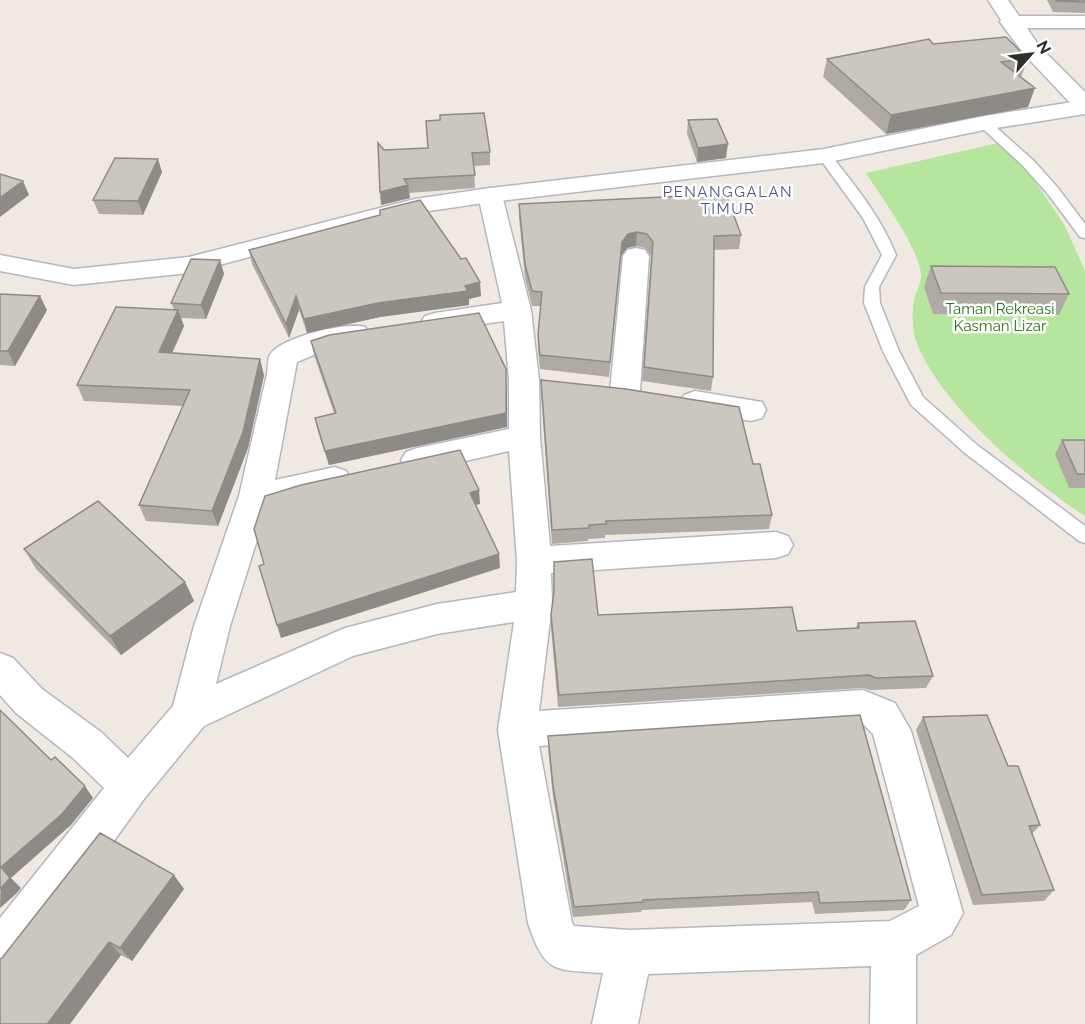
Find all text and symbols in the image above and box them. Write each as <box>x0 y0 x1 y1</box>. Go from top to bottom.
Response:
north arrow <box>1001 24 1061 84</box>
text: N <box>1033 37 1055 57</box>
district label: PENANGGALAN TIMUR <box>663 183 793 218</box>
park label: Taman Rekreasi Kasman Lizar <box>945 300 1055 335</box>

